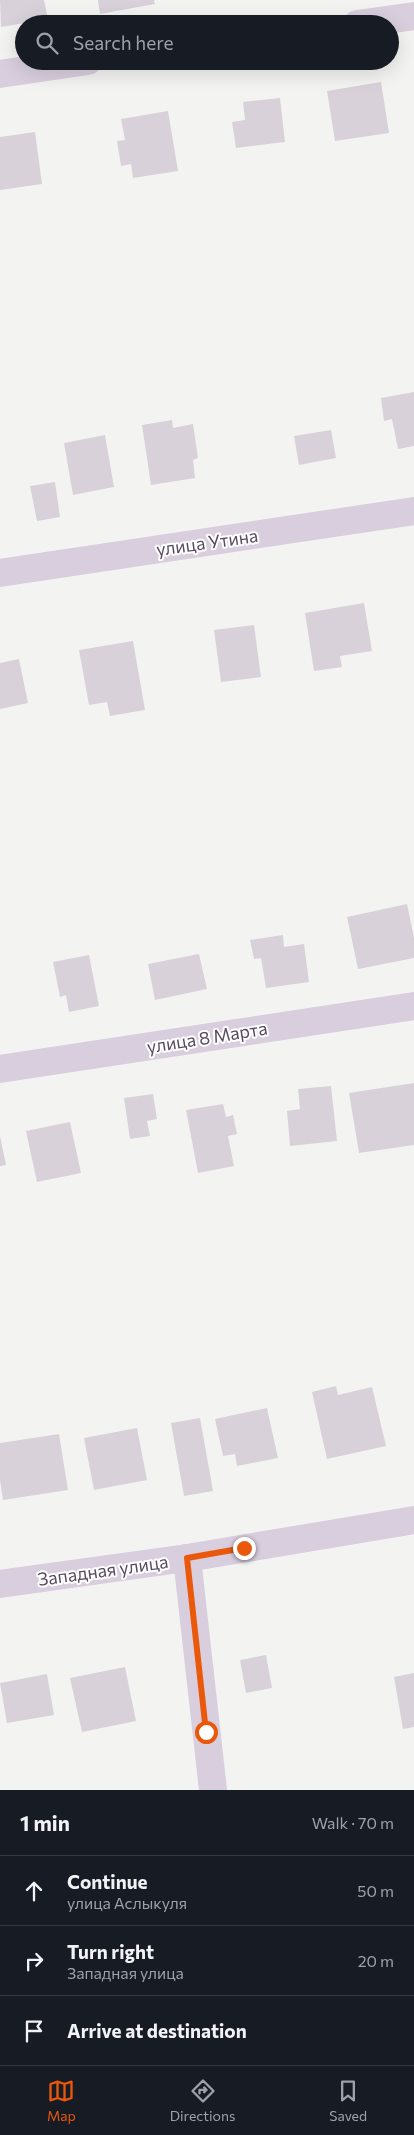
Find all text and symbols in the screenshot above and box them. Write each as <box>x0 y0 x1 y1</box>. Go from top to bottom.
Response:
search box <box>15 15 399 70</box>
icon: search <box>33 29 61 57</box>
text: Search here <box>73 31 173 54</box>
street label: улица Утина <box>155 524 259 560</box>
street label: улица 8 Марта <box>145 1017 269 1057</box>
route end <box>233 1537 256 1560</box>
street label: Западная улица <box>36 1550 170 1590</box>
route start <box>195 1721 218 1744</box>
text: 1 min <box>20 1810 70 1835</box>
text: Walk · 70 m <box>312 1813 394 1832</box>
text: Continue <box>67 1870 147 1893</box>
icon: ahead <box>20 1877 48 1905</box>
text: 50 m <box>357 1881 394 1900</box>
text: улица Аслыкуля <box>67 1893 187 1912</box>
text: Turn right <box>67 1940 154 1963</box>
icon: right <box>20 1947 48 1975</box>
text: 20 m <box>358 1951 394 1970</box>
text: Западная улица <box>67 1963 184 1982</box>
icon: arrive <box>20 2017 48 2045</box>
text: Arrive at destination <box>67 2019 247 2042</box>
tab: Map <box>47 2077 76 2124</box>
tab: Directions <box>170 2077 235 2124</box>
tab: Saved <box>329 2077 367 2124</box>

